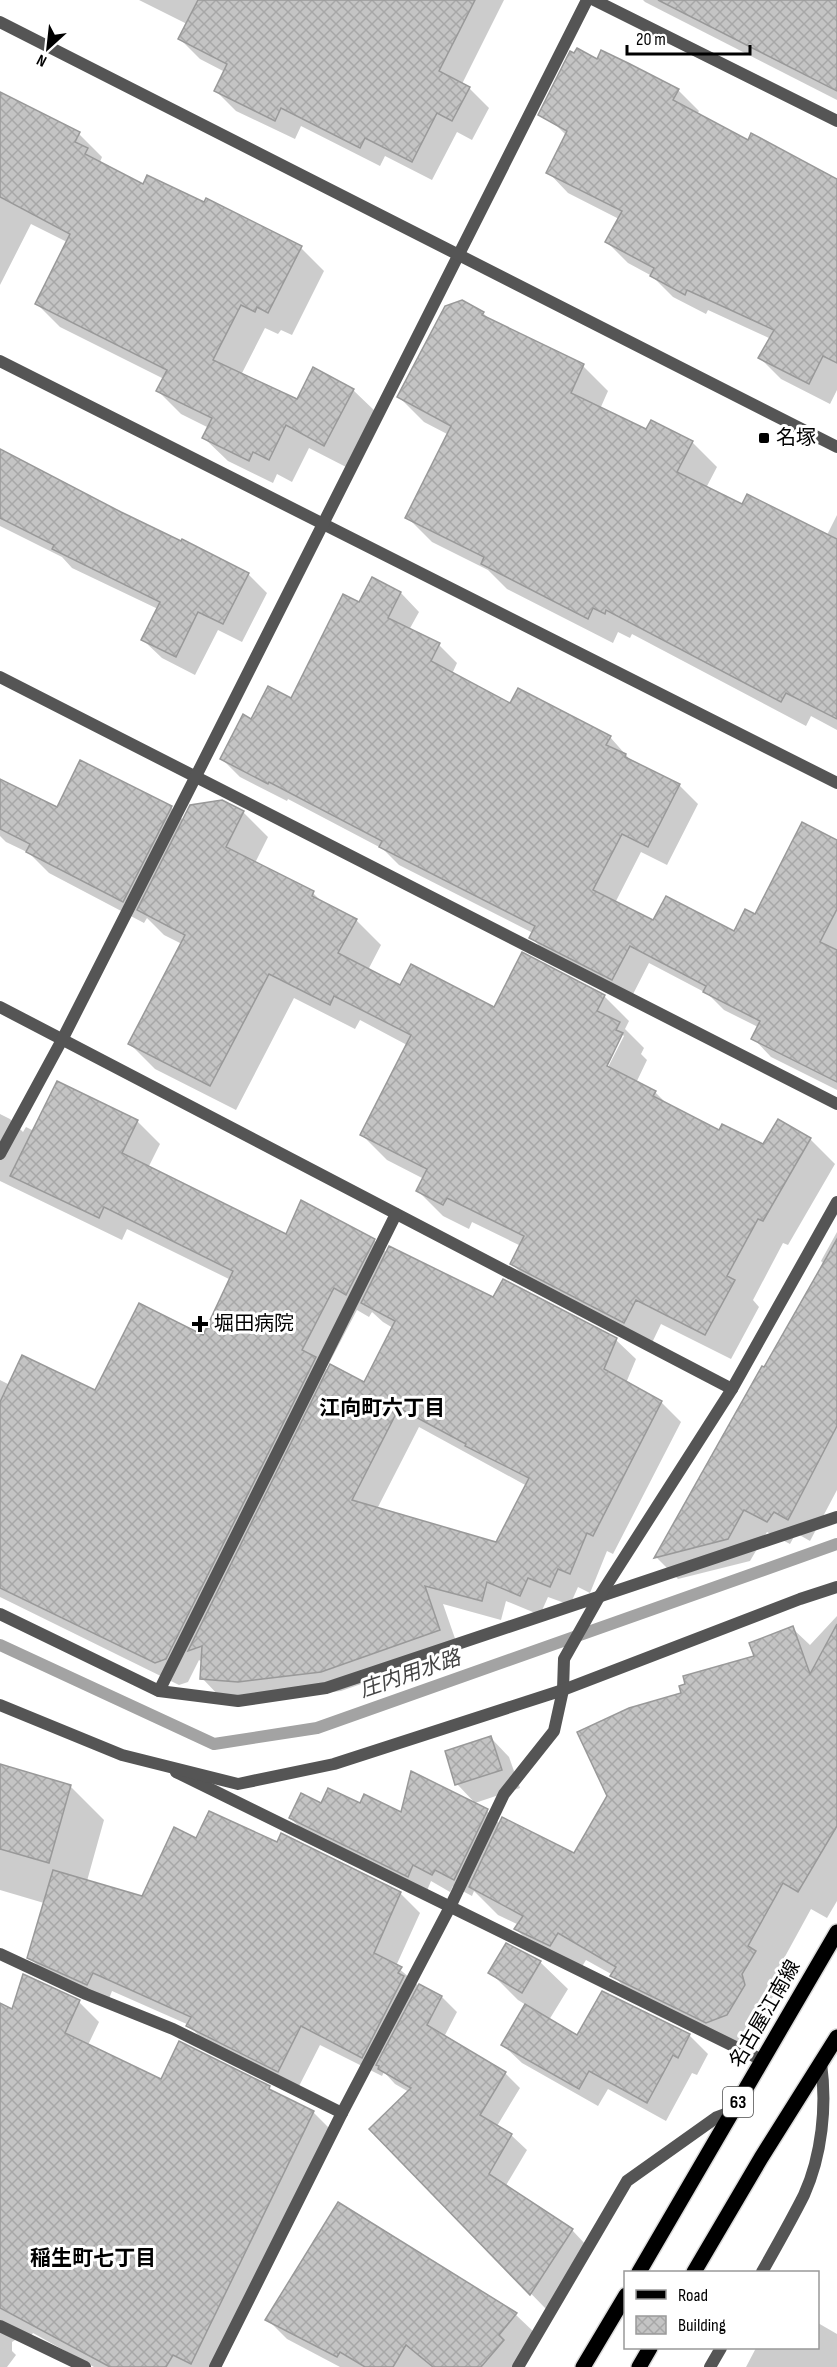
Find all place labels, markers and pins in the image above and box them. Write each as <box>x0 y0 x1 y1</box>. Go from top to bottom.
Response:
place label: 名塚 <box>776 426 816 450</box>
marker: 名塚 <box>757 431 771 445</box>
place label: 堀田病院 <box>214 1312 294 1336</box>
marker: 堀田病院 <box>191 1315 209 1333</box>

